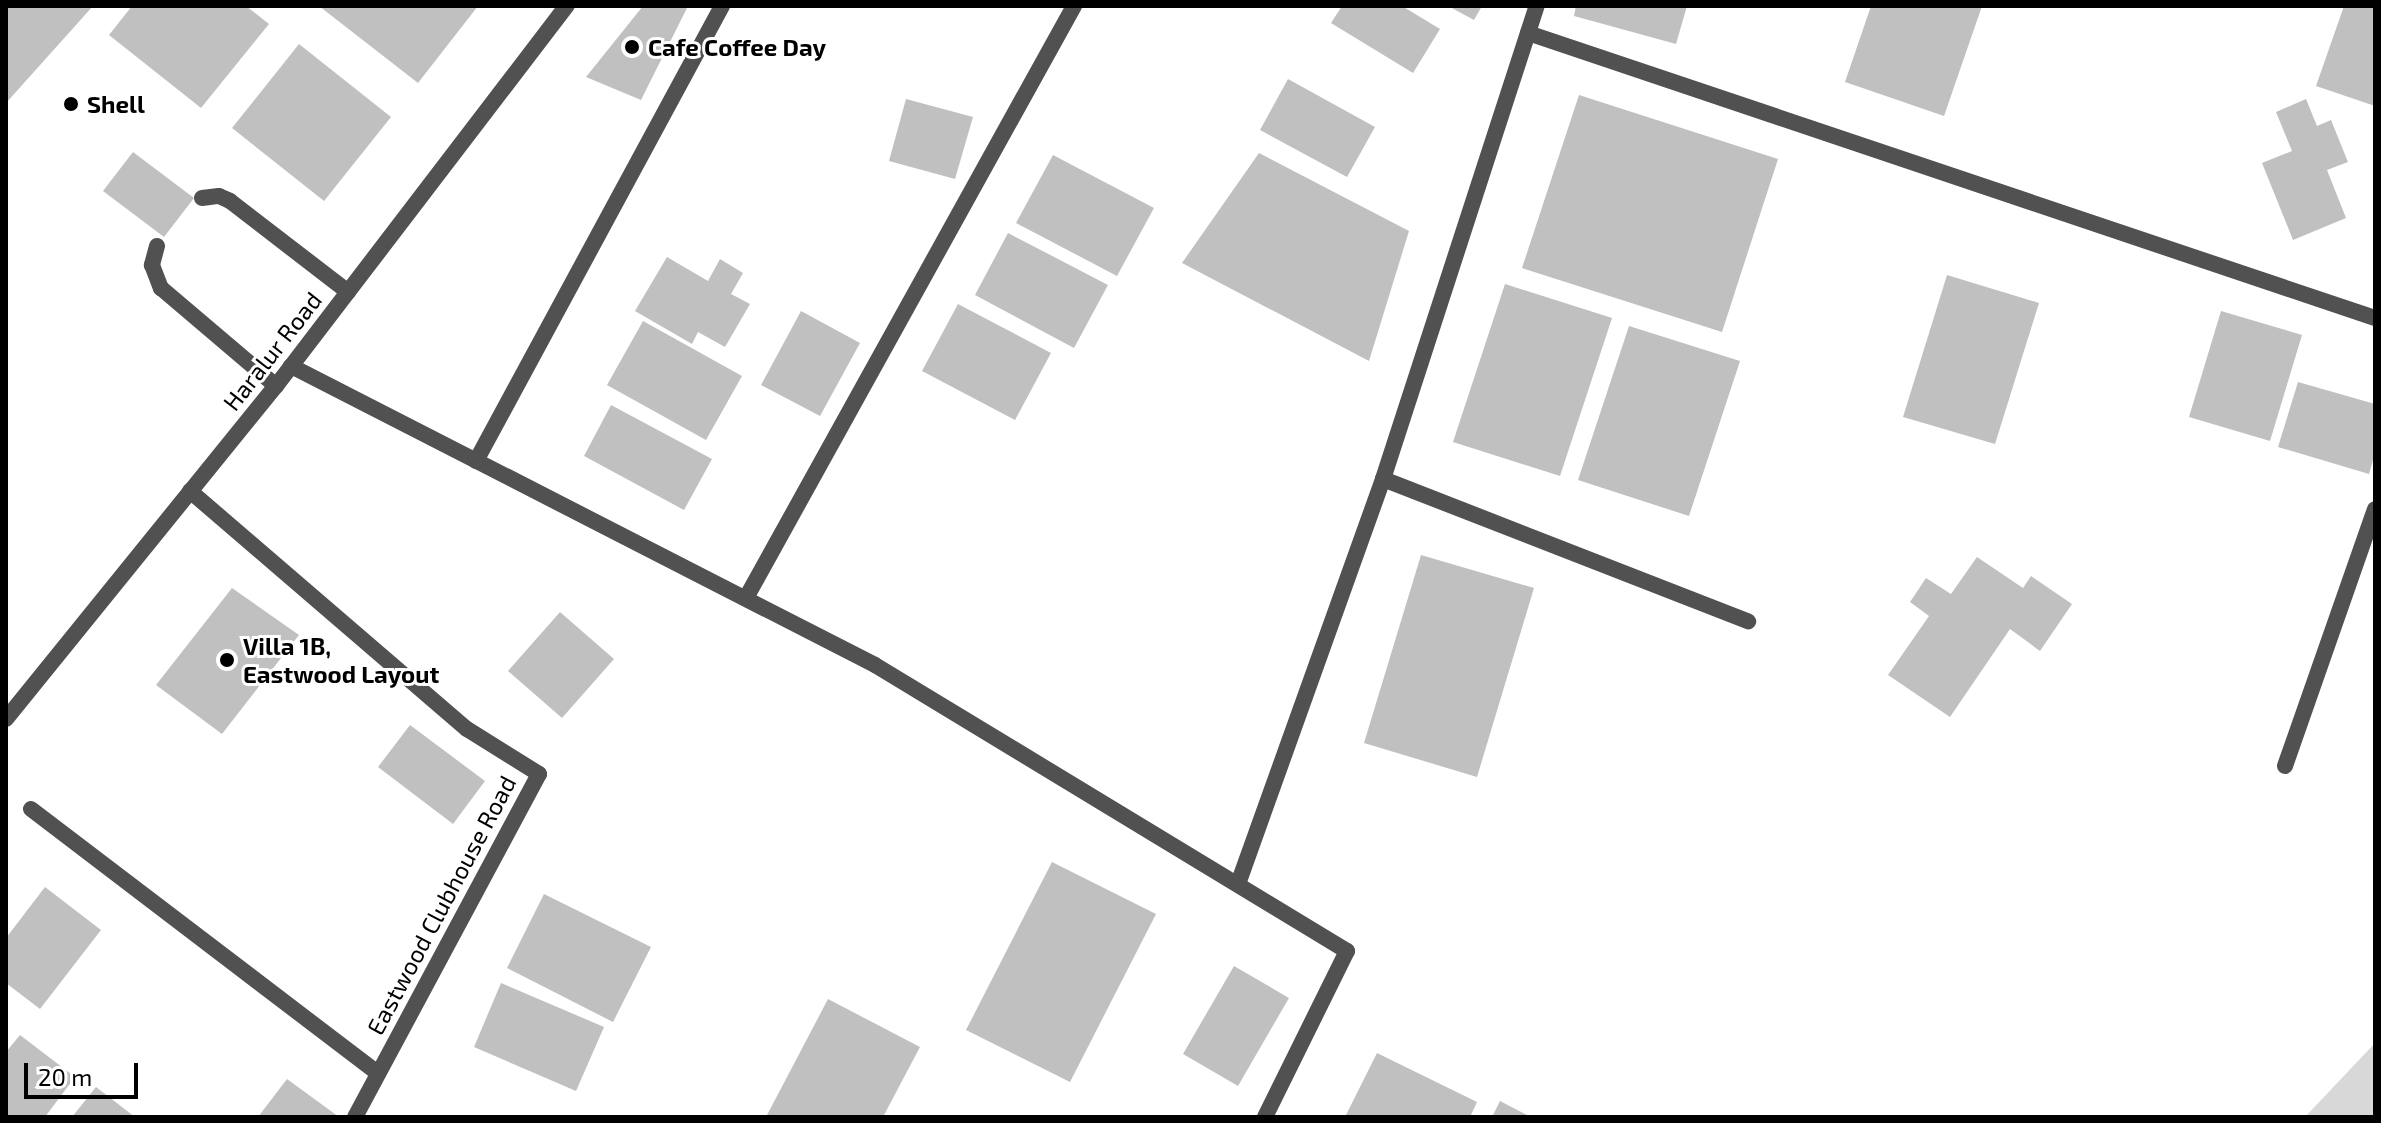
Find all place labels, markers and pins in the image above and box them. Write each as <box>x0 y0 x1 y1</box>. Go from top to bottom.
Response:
place label: Cafe Coffee Day <box>648 33 826 61</box>
marker: Cafe Coffee Day <box>623 38 641 56</box>
place label: Shell <box>87 90 145 118</box>
marker: Shell <box>62 95 80 113</box>
place label: Villa 1B, Eastwood Layout <box>243 632 439 688</box>
marker: Villa 1B, Eastwood Layout <box>218 651 236 669</box>

